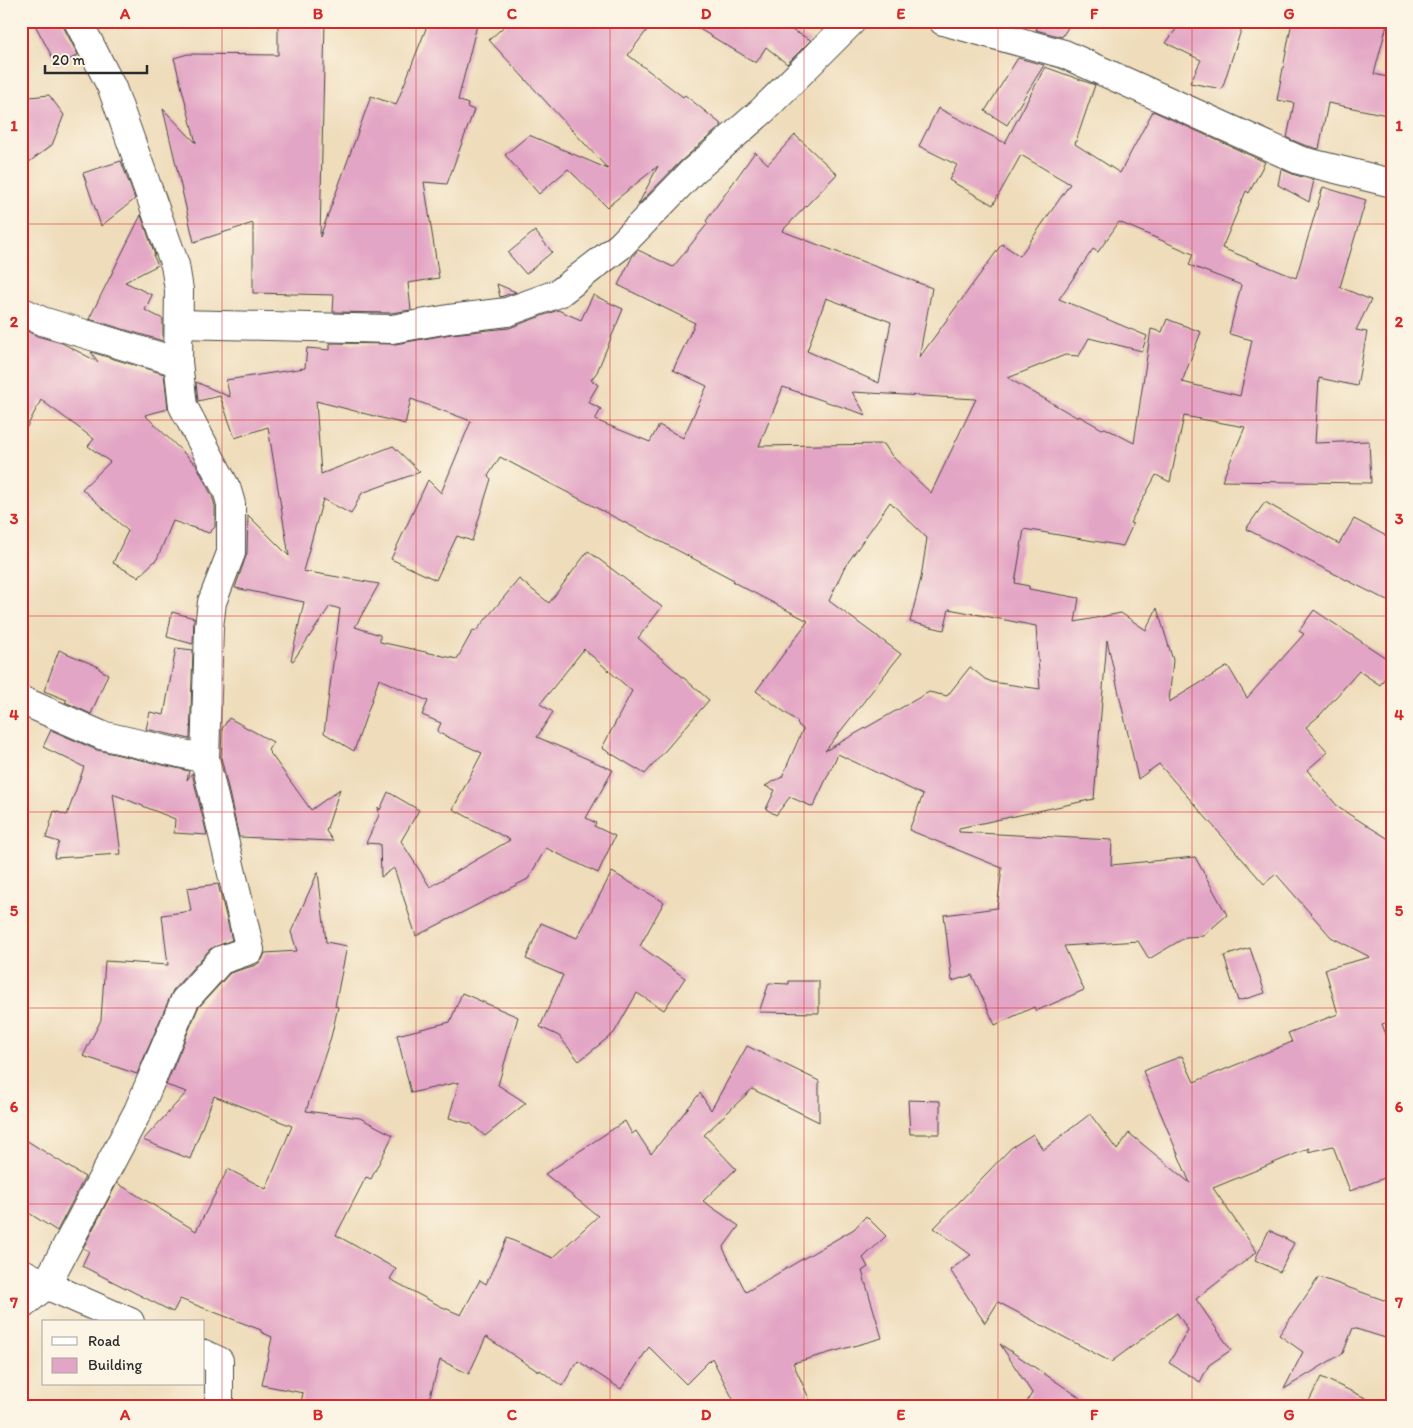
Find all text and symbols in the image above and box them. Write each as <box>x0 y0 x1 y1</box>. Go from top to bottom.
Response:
text: A <box>119 4 131 23</box>
text: B <box>313 4 324 23</box>
text: C <box>507 4 518 23</box>
text: D <box>701 4 712 23</box>
text: E <box>897 4 906 23</box>
text: F <box>1090 4 1099 23</box>
text: G <box>1283 4 1295 23</box>
scale bar <box>45 42 148 74</box>
text: 20 m <box>52 51 86 69</box>
text: 1 <box>10 116 18 135</box>
text: 1 <box>1395 116 1403 135</box>
text: 2 <box>10 312 19 331</box>
text: 2 <box>1395 312 1404 331</box>
text: 3 <box>10 509 19 528</box>
text: 3 <box>1395 509 1404 528</box>
text: 4 <box>9 705 19 724</box>
text: 4 <box>1394 705 1404 724</box>
text: 5 <box>10 901 19 920</box>
text: 5 <box>1395 901 1404 920</box>
text: 6 <box>10 1097 19 1116</box>
text: 6 <box>1395 1097 1404 1116</box>
text: 7 <box>9 1293 18 1312</box>
text: 7 <box>1394 1293 1403 1312</box>
legend <box>42 1320 205 1386</box>
text: Road <box>88 1332 121 1350</box>
text: Building <box>88 1356 142 1374</box>
text: A <box>119 1405 131 1424</box>
text: B <box>313 1405 324 1424</box>
text: C <box>507 1405 518 1424</box>
text: D <box>701 1405 712 1424</box>
text: E <box>897 1405 906 1424</box>
text: F <box>1090 1405 1099 1424</box>
text: G <box>1283 1405 1295 1424</box>

